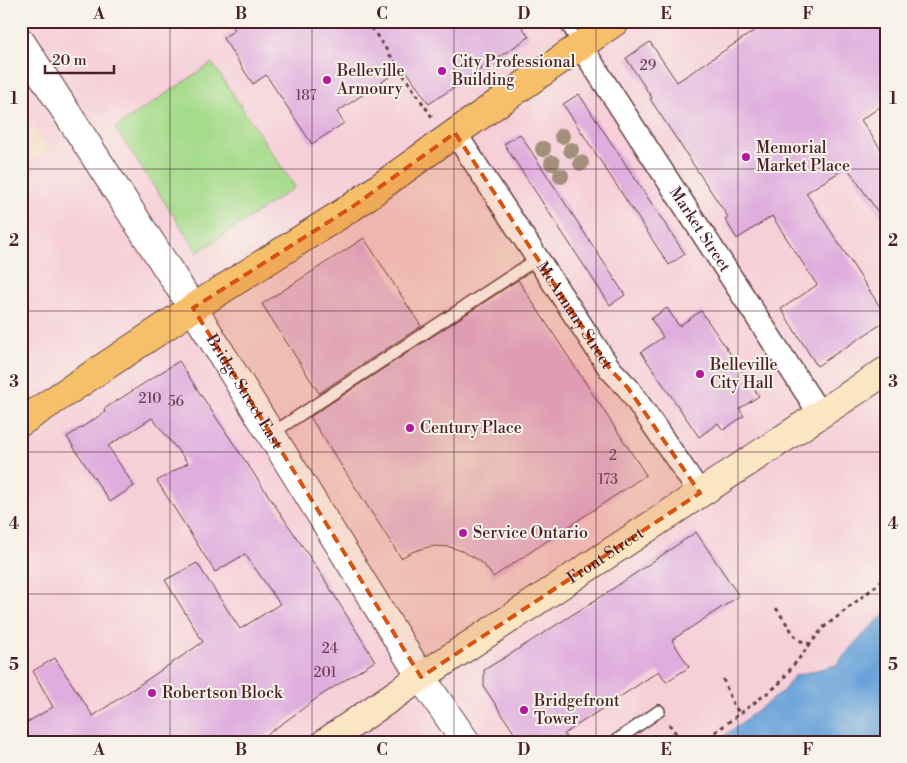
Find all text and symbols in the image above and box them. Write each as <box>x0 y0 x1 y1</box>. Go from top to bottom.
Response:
text: A <box>92 4 105 24</box>
text: B <box>235 4 247 24</box>
text: C <box>376 4 388 24</box>
text: D <box>518 4 531 24</box>
text: E <box>660 4 672 24</box>
text: F <box>802 4 814 24</box>
scale bar <box>45 42 114 74</box>
text: 20 m <box>52 51 87 70</box>
place label: City Professional Building <box>451 52 576 90</box>
house number: 29 <box>640 57 656 75</box>
place label: Belleville Armoury <box>336 61 405 99</box>
marker: City Professional Building <box>436 65 448 77</box>
marker: Belleville Armoury <box>321 74 333 86</box>
house number: 187 <box>295 87 317 105</box>
text: 1 <box>10 89 18 109</box>
text: 1 <box>889 89 897 109</box>
place label: Memorial Market Place <box>756 138 850 176</box>
marker: Memorial Market Place <box>740 151 752 163</box>
street label: Market Street <box>665 183 735 276</box>
text: 2 <box>9 231 19 251</box>
text: 2 <box>888 231 898 251</box>
street label: McAnnany Street <box>532 258 617 373</box>
street label: Bridge Street East <box>201 330 288 453</box>
place label: Belleville City Hall <box>709 355 778 393</box>
marker: Belleville City Hall <box>694 368 706 380</box>
text: 3 <box>9 372 19 392</box>
text: 3 <box>888 372 898 392</box>
house number: 210 <box>138 390 162 408</box>
house number: 56 <box>168 393 185 411</box>
place label: Century Place <box>420 418 522 438</box>
marker: Century Place <box>404 422 416 434</box>
house number: 2 <box>609 447 617 465</box>
house number: 173 <box>598 471 618 489</box>
text: 4 <box>9 514 20 534</box>
text: 4 <box>888 514 899 534</box>
place label: Service Ontario <box>473 523 588 543</box>
street label: Front Street <box>563 523 648 588</box>
marker: Service Ontario <box>457 527 469 539</box>
house number: 24 <box>322 640 338 658</box>
text: 5 <box>9 655 19 675</box>
text: 5 <box>888 655 898 675</box>
house number: 201 <box>314 664 336 682</box>
place label: Robertson Block <box>162 683 284 703</box>
marker: Robertson Block <box>146 687 158 699</box>
place label: Bridgefront Tower <box>533 691 620 729</box>
marker: Bridgefront Tower <box>518 704 530 716</box>
text: A <box>92 740 105 760</box>
text: B <box>235 740 247 760</box>
text: C <box>376 740 388 760</box>
text: D <box>518 740 531 760</box>
text: E <box>660 740 672 760</box>
text: F <box>802 740 814 760</box>

